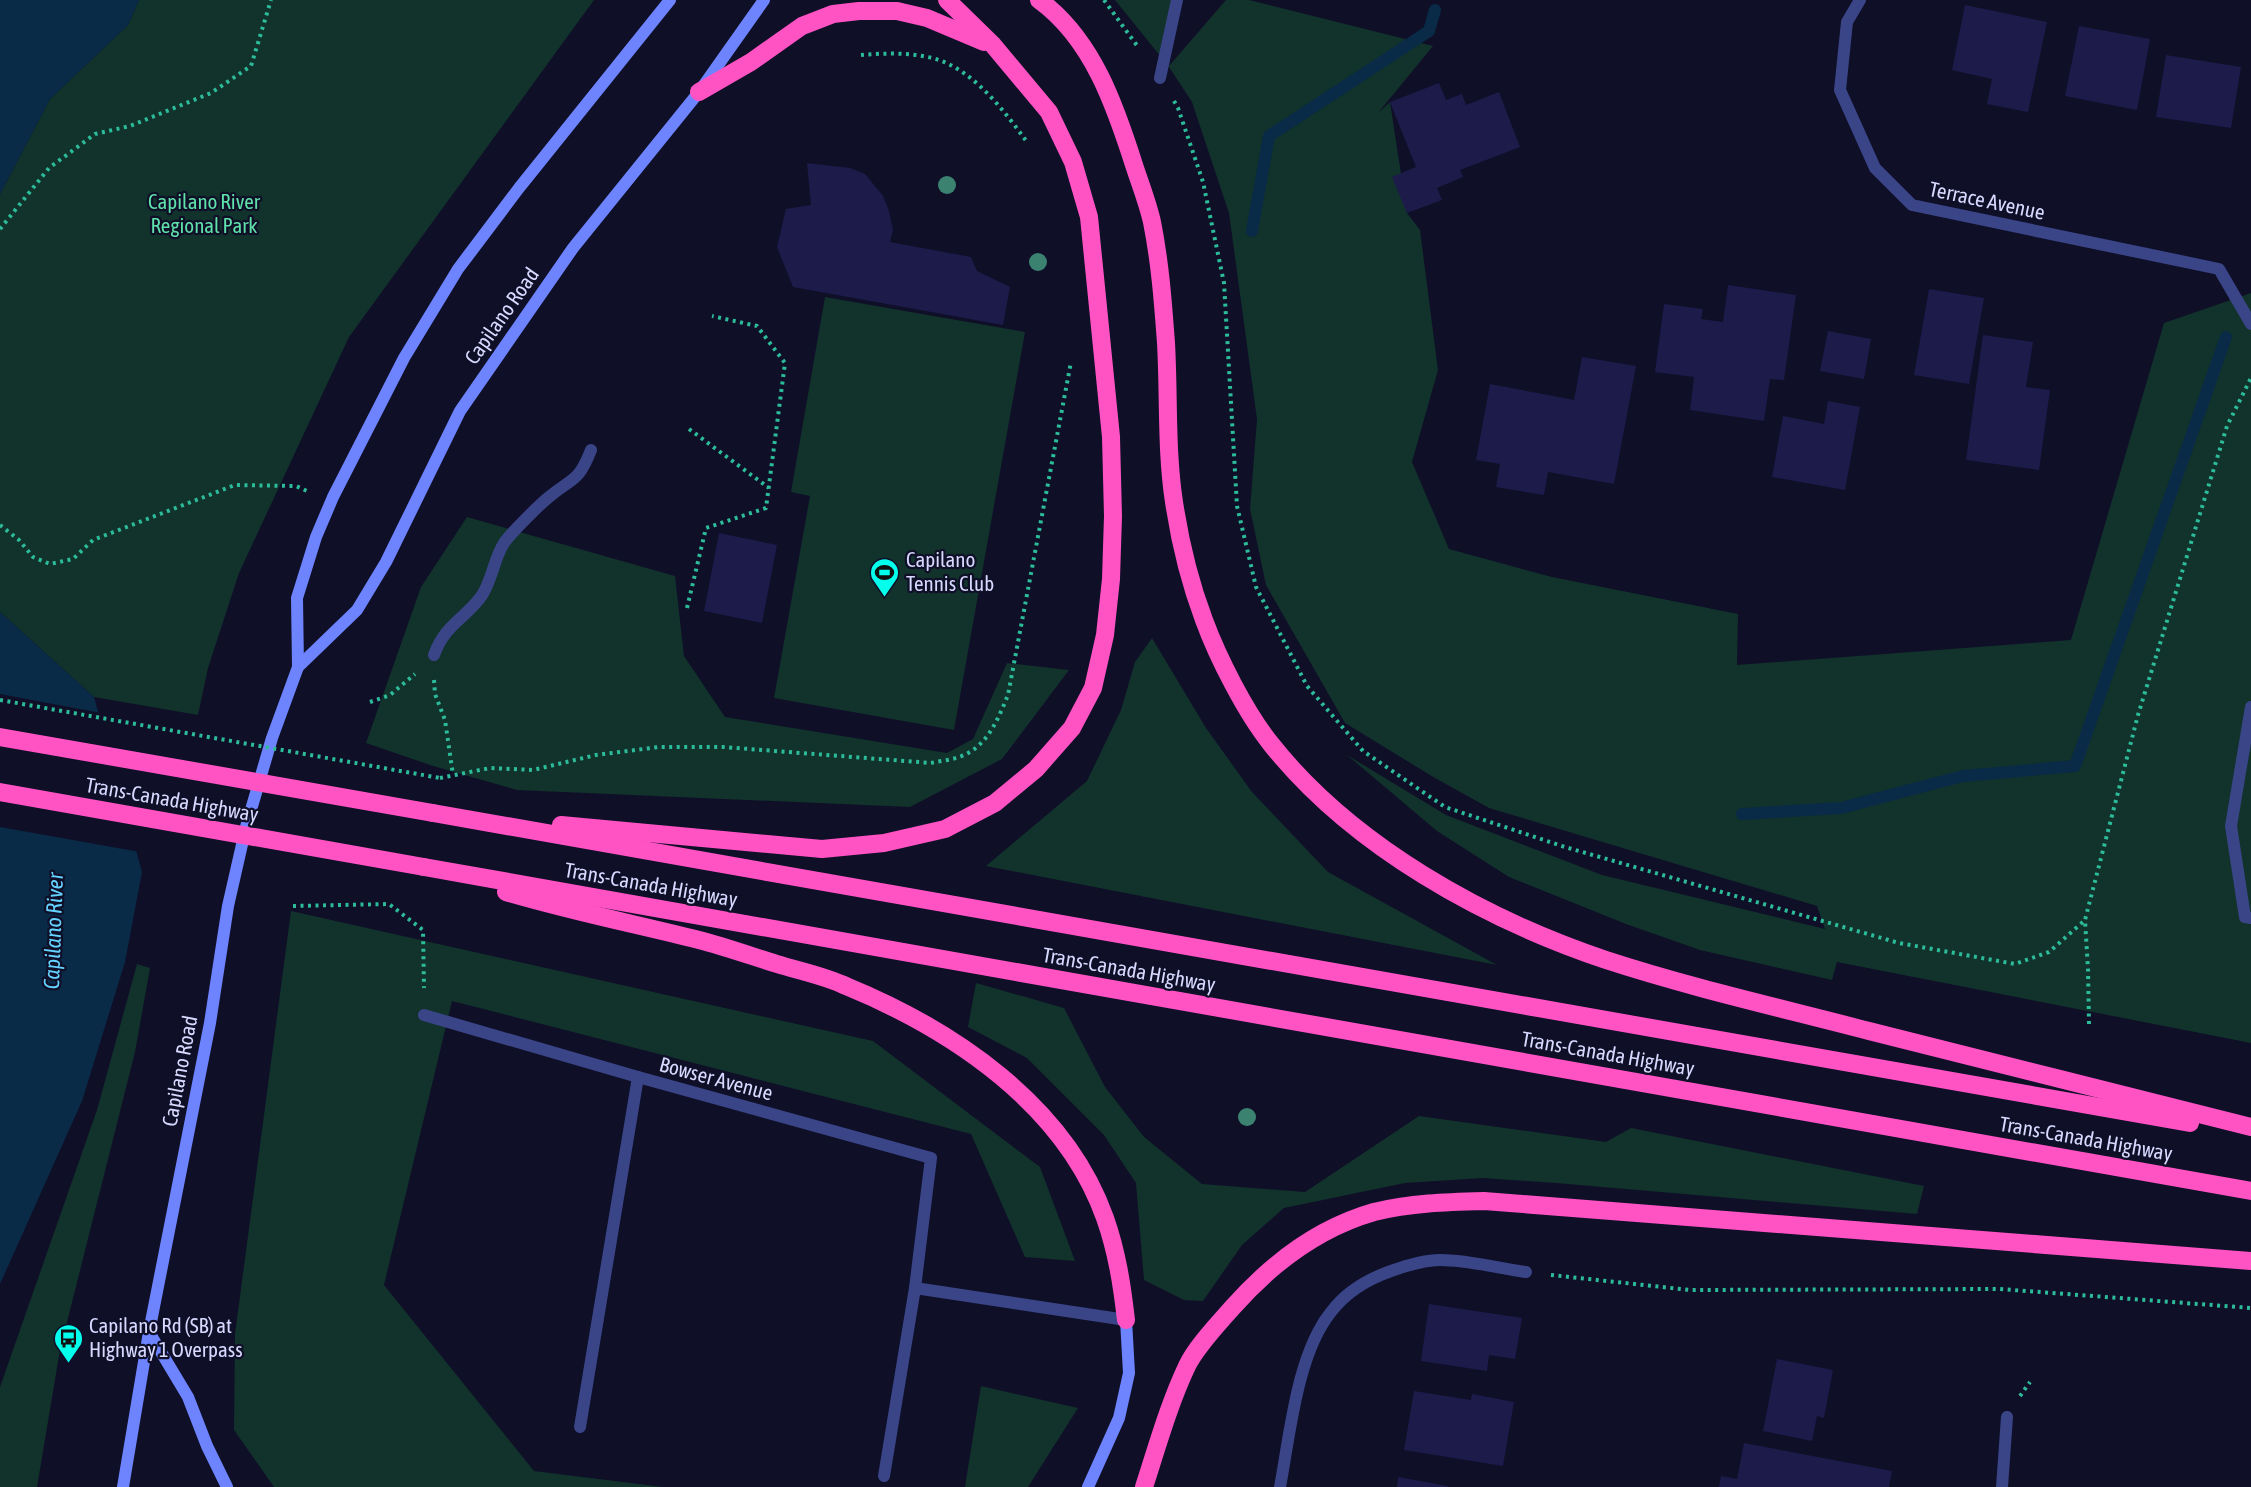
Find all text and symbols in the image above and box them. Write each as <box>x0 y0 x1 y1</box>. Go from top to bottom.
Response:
street label: Terrace Avenue <box>1927 176 2047 224</box>
park label: Capilano River Regional Park <box>148 189 261 237</box>
street label: Capilano Road <box>459 263 543 368</box>
place label: Capilano Tennis Club <box>906 547 994 595</box>
sports icon: Capilano Tennis Club <box>869 556 901 598</box>
street label: Trans-Canada Highway <box>84 772 261 826</box>
street label: Trans-Canada Highway <box>563 857 740 911</box>
water label: Capilano River <box>38 871 68 990</box>
street label: Trans-Canada Highway <box>1041 942 1218 996</box>
street label: Capilano Road <box>157 1013 202 1128</box>
street label: Trans-Canada Highway <box>1520 1026 1697 1080</box>
street label: Bowser Avenue <box>657 1051 776 1105</box>
street label: Trans-Canada Highway <box>1998 1111 2175 1165</box>
place label: Capilano Rd (SB) at Highway 1 Overpass <box>89 1313 243 1361</box>
bus stop icon: Capilano Rd (SB) at Highway 1 Overpass <box>52 1322 84 1364</box>

